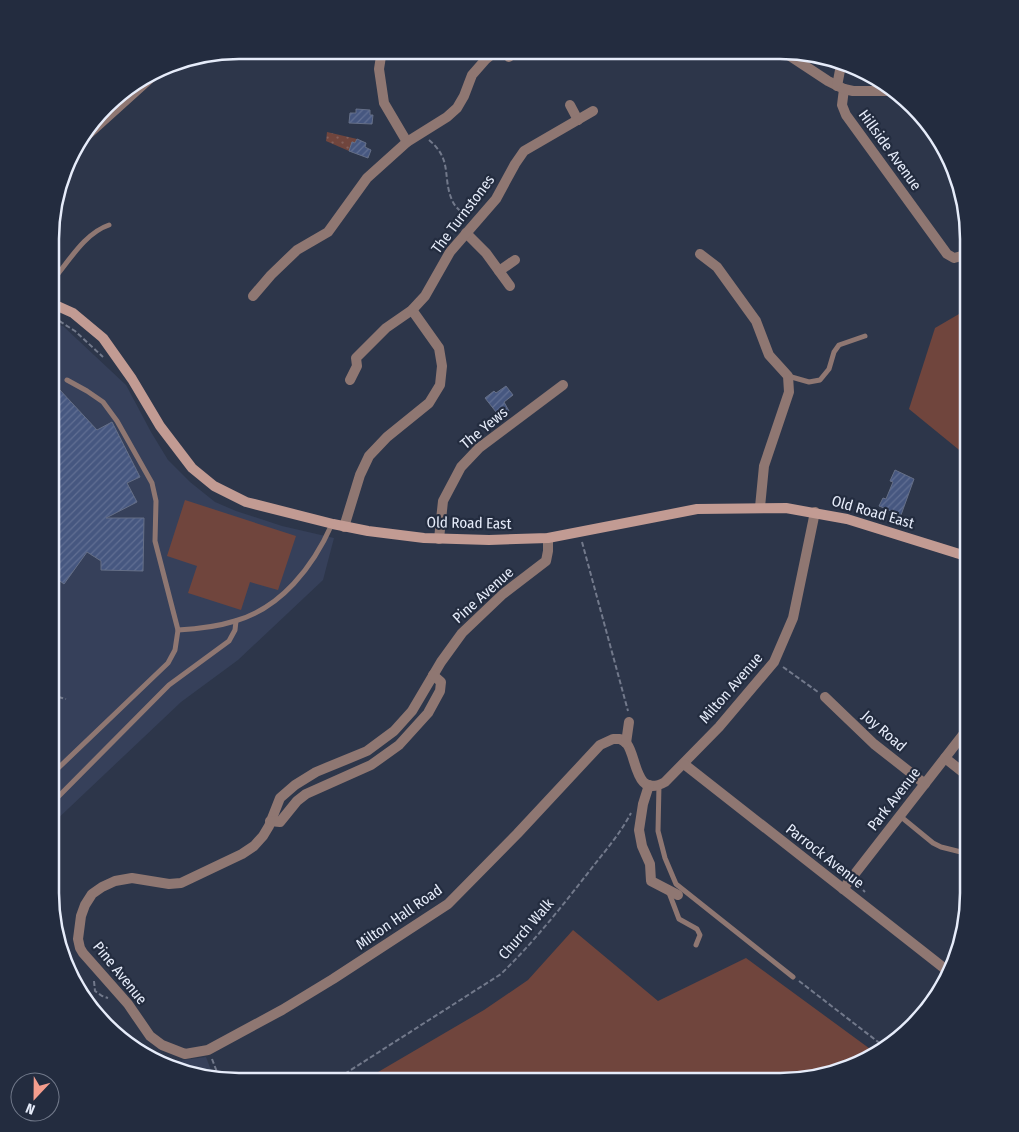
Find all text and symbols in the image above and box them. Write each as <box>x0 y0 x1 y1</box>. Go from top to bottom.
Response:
street label: Hillside Avenue <box>855 106 925 194</box>
street label: The Turnstones <box>428 171 498 257</box>
street label: The Yews <box>457 403 511 453</box>
street label: Old Road East <box>830 492 916 532</box>
street label: Old Road East <box>426 513 512 533</box>
street label: Pine Avenue <box>449 563 517 627</box>
street label: Milton Avenue <box>696 649 766 727</box>
street label: Joy Road <box>858 707 910 755</box>
street label: Park Avenue <box>864 764 924 834</box>
street label: Parrock Avenue <box>782 820 868 892</box>
street label: Milton Hall Road <box>352 881 446 953</box>
street label: Church Walk <box>495 895 557 963</box>
street label: Pine Avenue <box>89 938 151 1008</box>
north arrow <box>10 1072 60 1122</box>
text: N <box>23 1099 37 1118</box>

